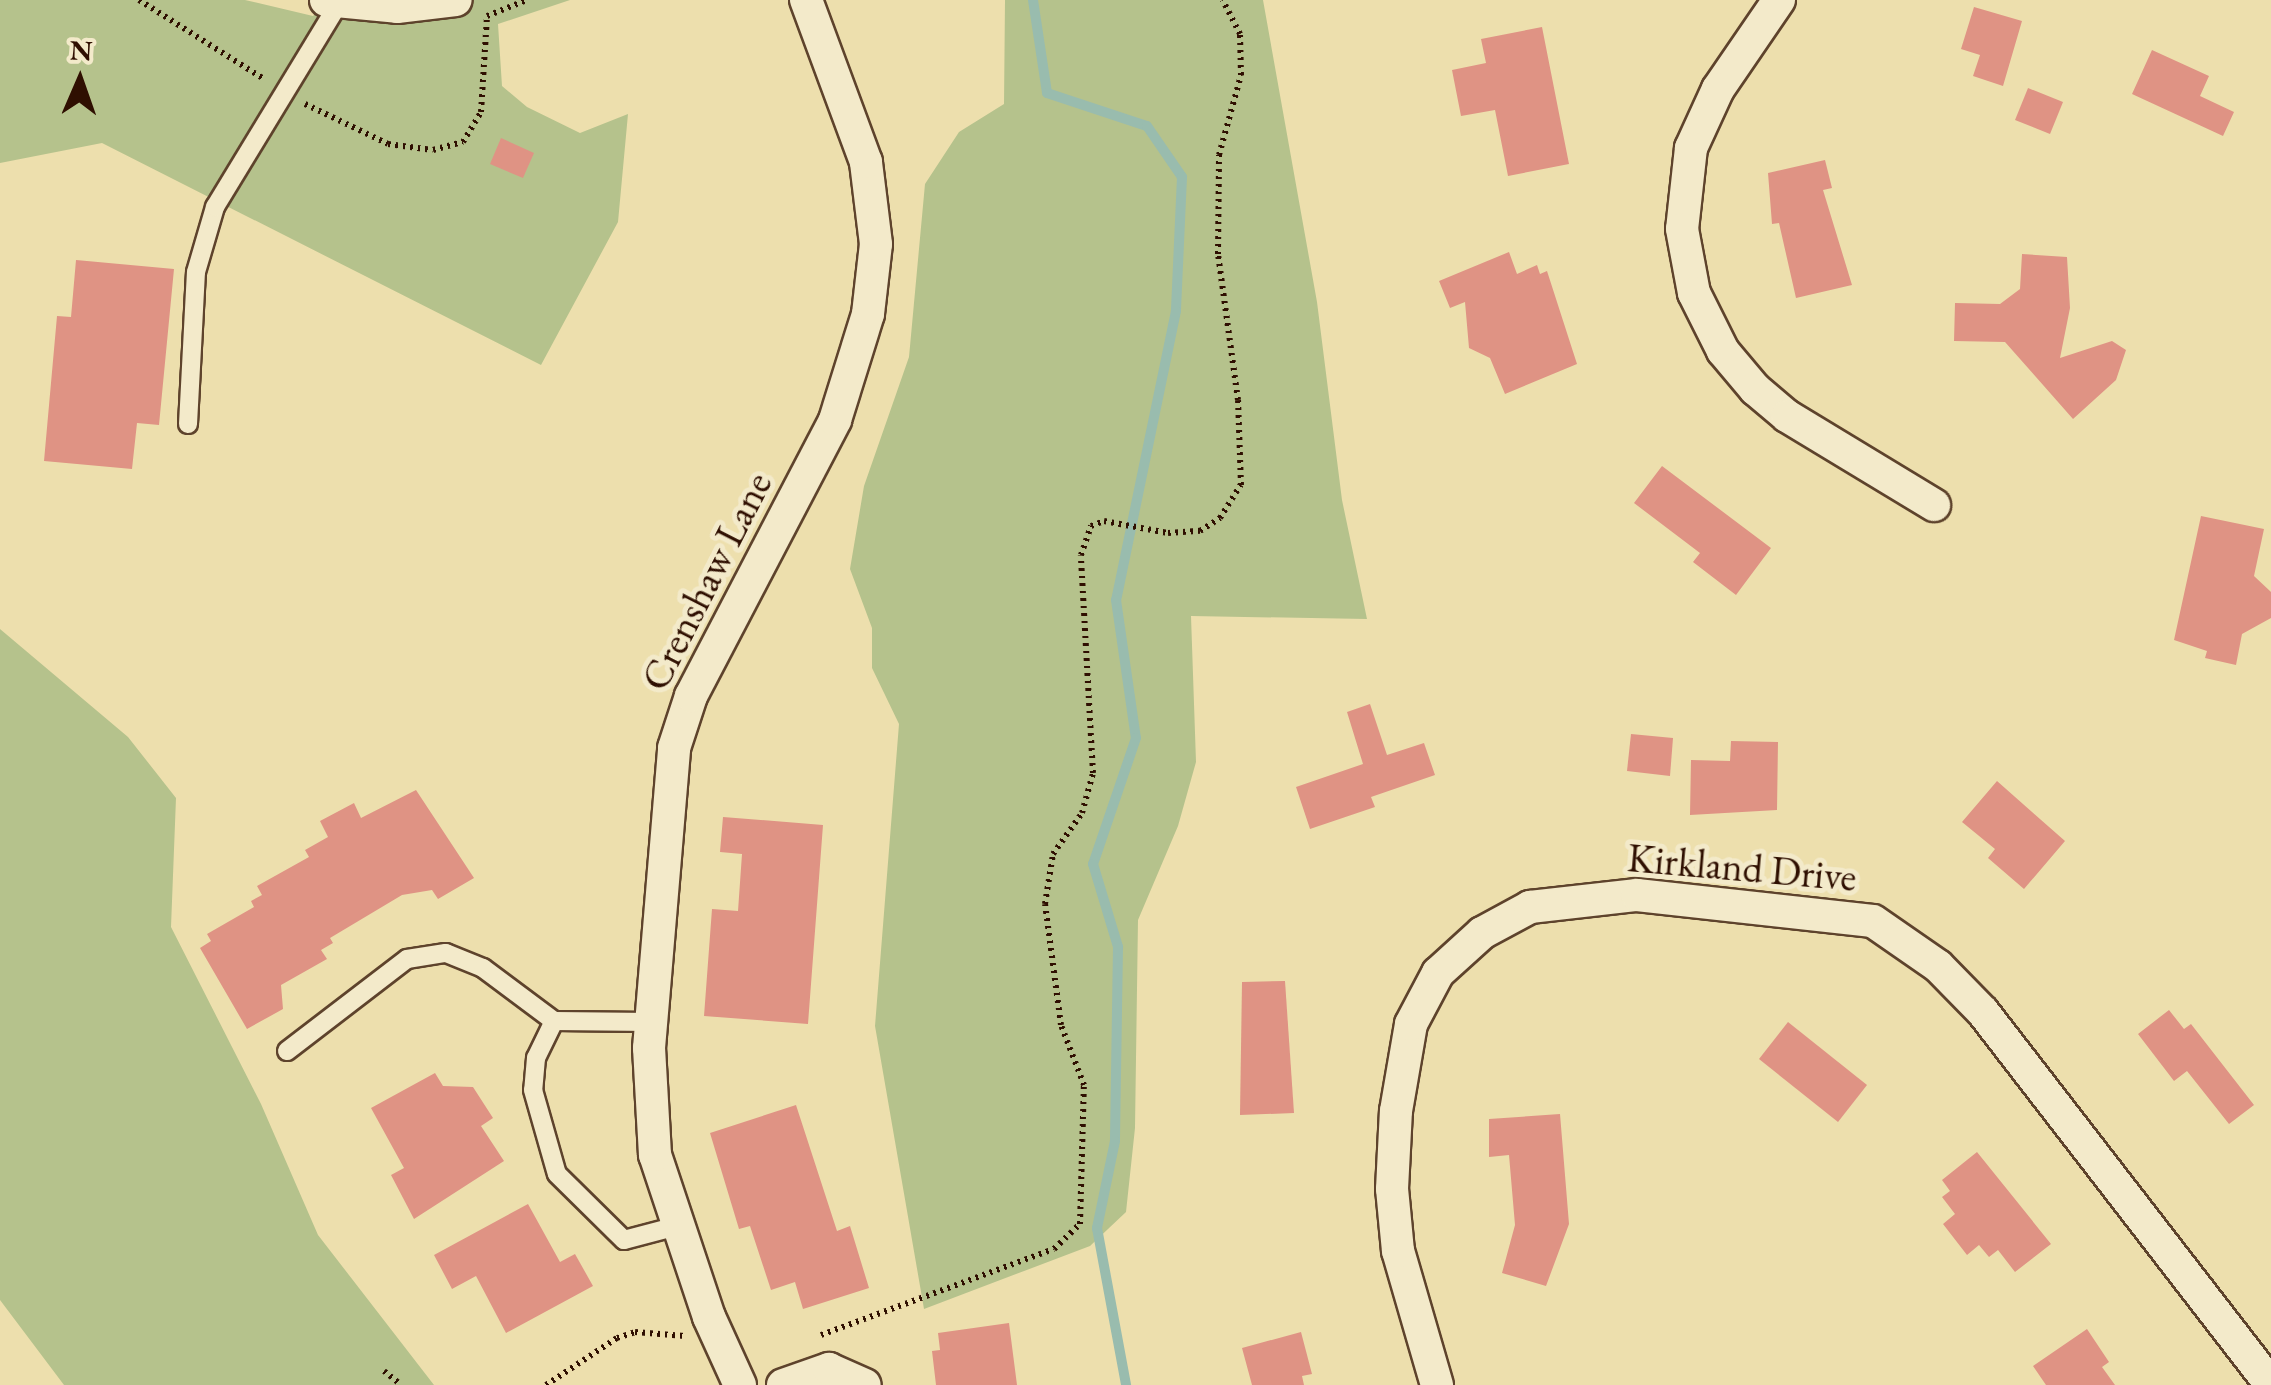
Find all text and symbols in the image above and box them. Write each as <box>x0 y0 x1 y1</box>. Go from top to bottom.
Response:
north arrow <box>30 30 130 130</box>
text: N <box>69 32 93 68</box>
street label: Crenshaw Lane <box>630 464 782 698</box>
street label: Kirkland Drive <box>1626 833 1858 901</box>

